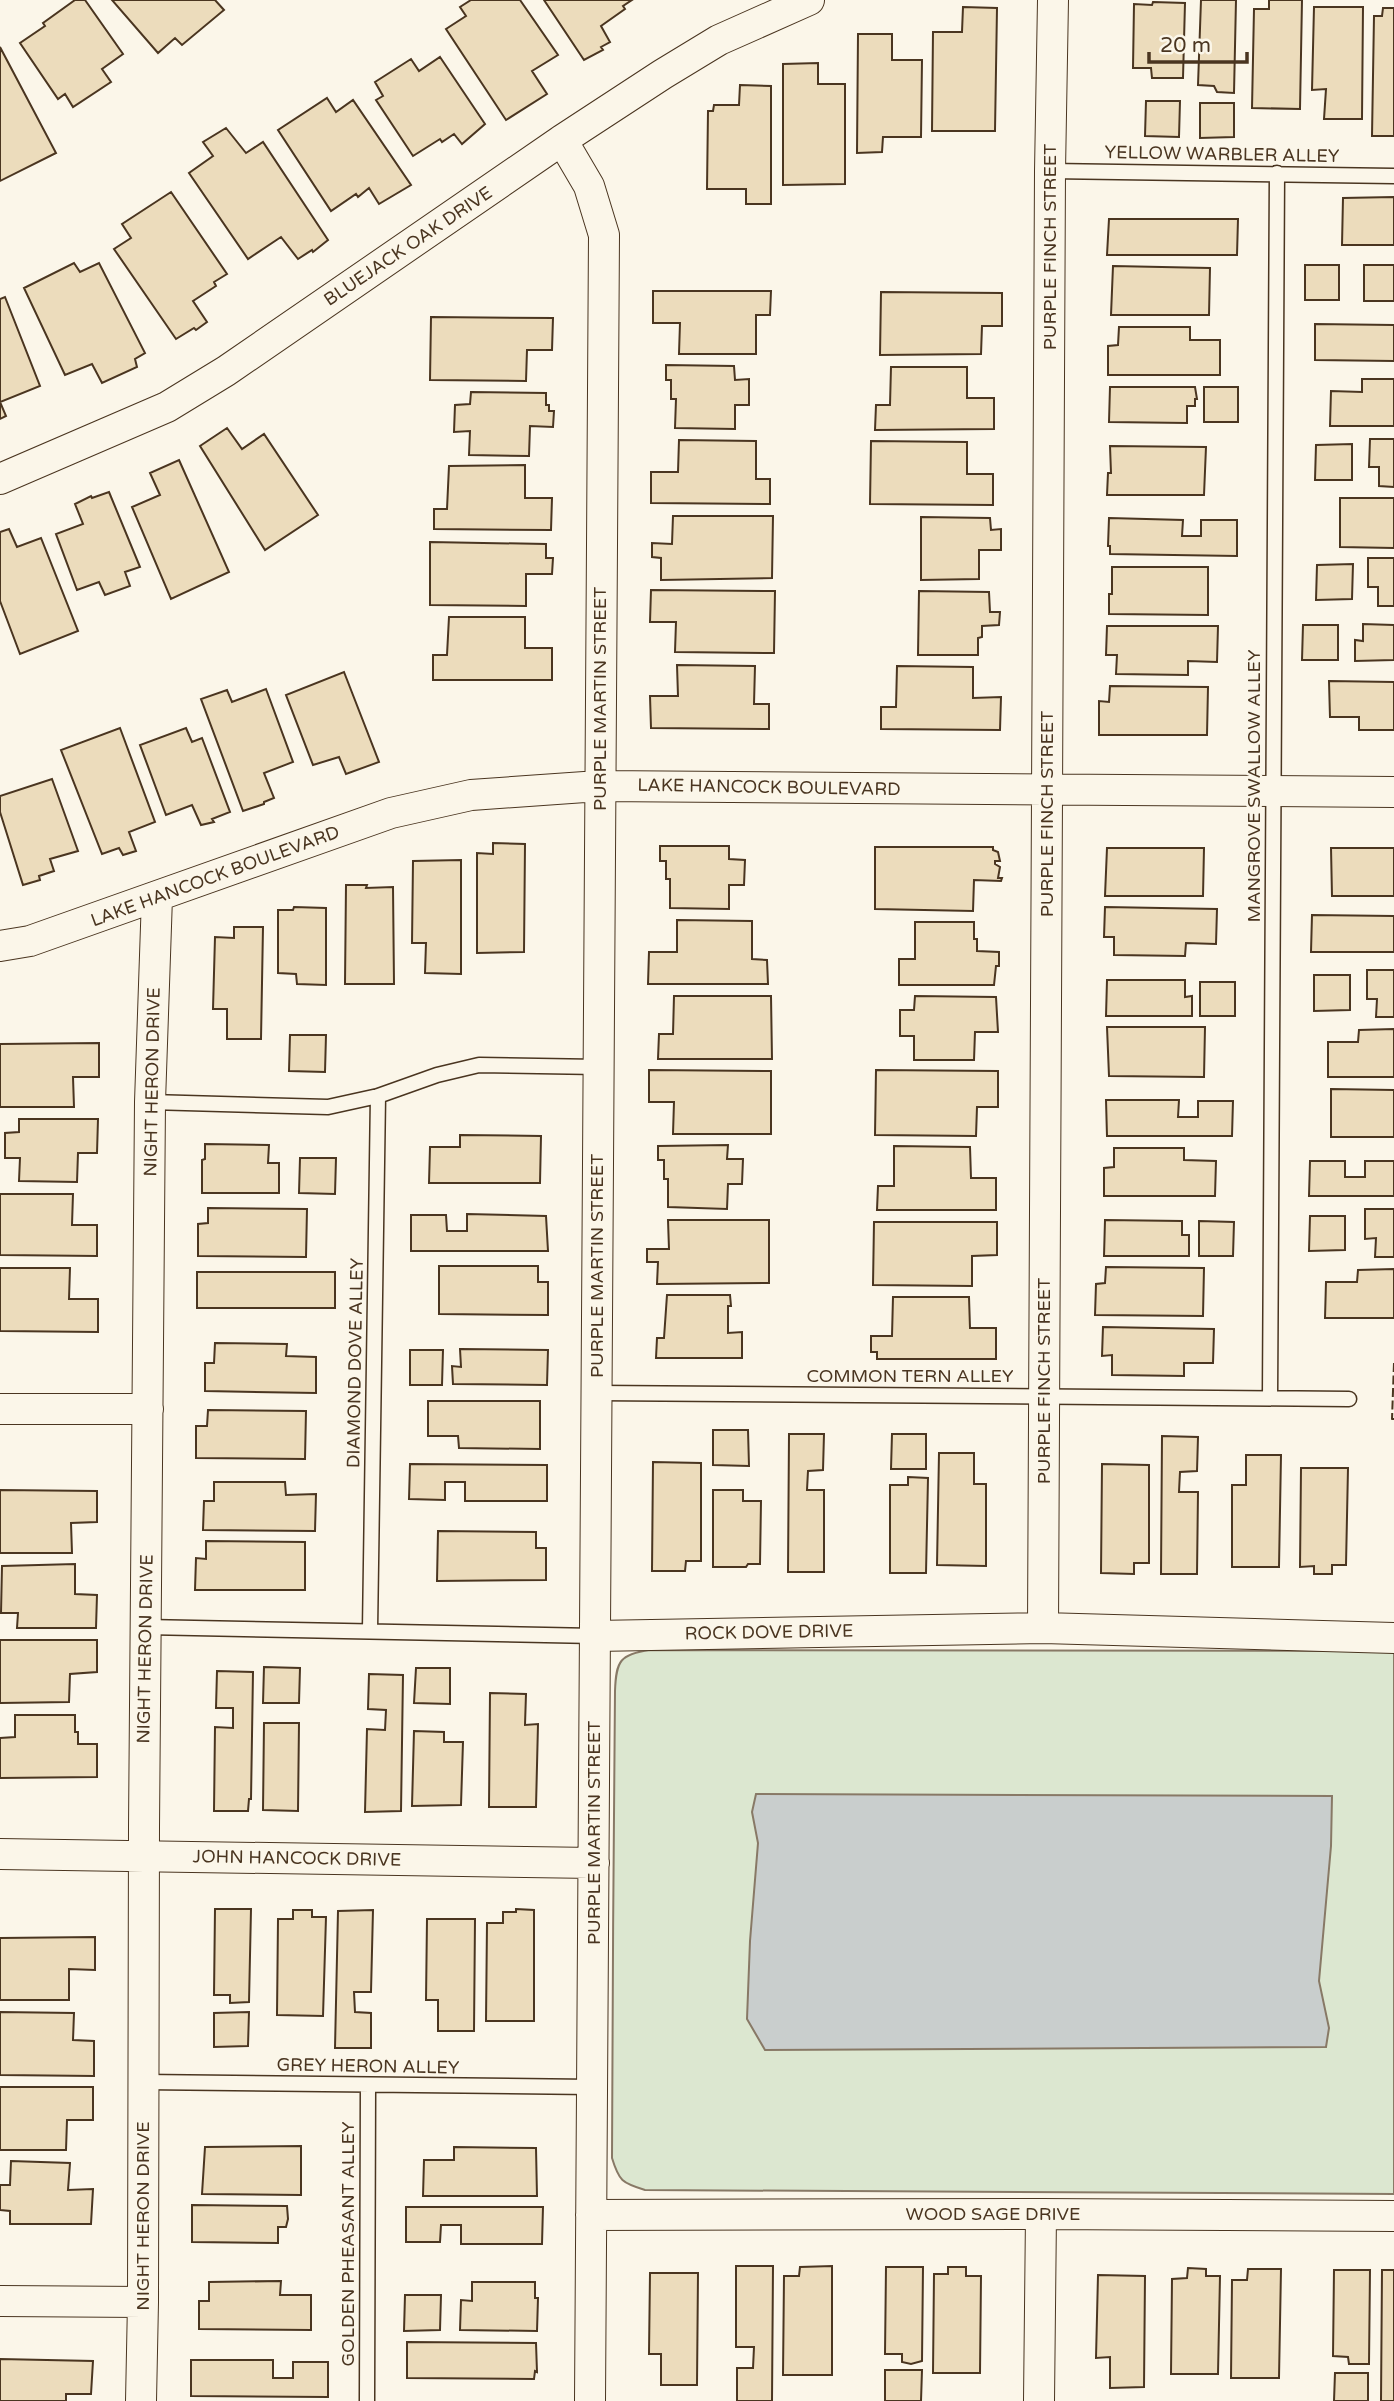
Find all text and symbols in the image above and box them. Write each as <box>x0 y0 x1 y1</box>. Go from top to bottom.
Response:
scale bar <box>1149 21 1247 65</box>
text: 20 m <box>1160 33 1211 58</box>
street label: YELLOW WARBLER ALLEY <box>1105 141 1340 167</box>
street label: PURPLE FINCH STREET <box>1039 144 1061 350</box>
street label: BLUEJACK OAK DRIVE <box>320 181 496 311</box>
street label: PURPLE MARTIN STREET <box>589 587 611 811</box>
street label: MANGROVE SWALLOW ALLEY <box>1243 649 1265 922</box>
street label: PURPLE FINCH STREET <box>1036 711 1058 917</box>
street label: LAKE HANCOCK BOULEVARD <box>637 774 901 800</box>
street label: LAKE HANCOCK BOULEVARD <box>88 821 342 931</box>
street label: NIGHT HERON DRIVE <box>139 987 165 1177</box>
street label: PURPLE MARTIN STREET <box>586 1154 608 1378</box>
street label: DIAMOND DOVE ALLEY <box>342 1257 368 1468</box>
street label: PURPLE FINCH STREET <box>1033 1278 1055 1484</box>
street label: COMMON TERN ALLEY <box>807 1365 1014 1387</box>
street label: NIGHT HERON DRIVE <box>132 1554 158 1744</box>
street label: ROCK DOVE DRIVE <box>684 1620 854 1644</box>
street label: PURPLE MARTIN STREET <box>583 1721 605 1945</box>
street label: JOHN HANCOCK DRIVE <box>192 1845 402 1871</box>
street label: GREY HERON ALLEY <box>276 2053 460 2079</box>
street label: NIGHT HERON DRIVE <box>132 2121 154 2311</box>
street label: GOLDEN PHEASANT ALLEY <box>337 2121 359 2367</box>
street label: WOOD SAGE DRIVE <box>905 2203 1081 2225</box>

